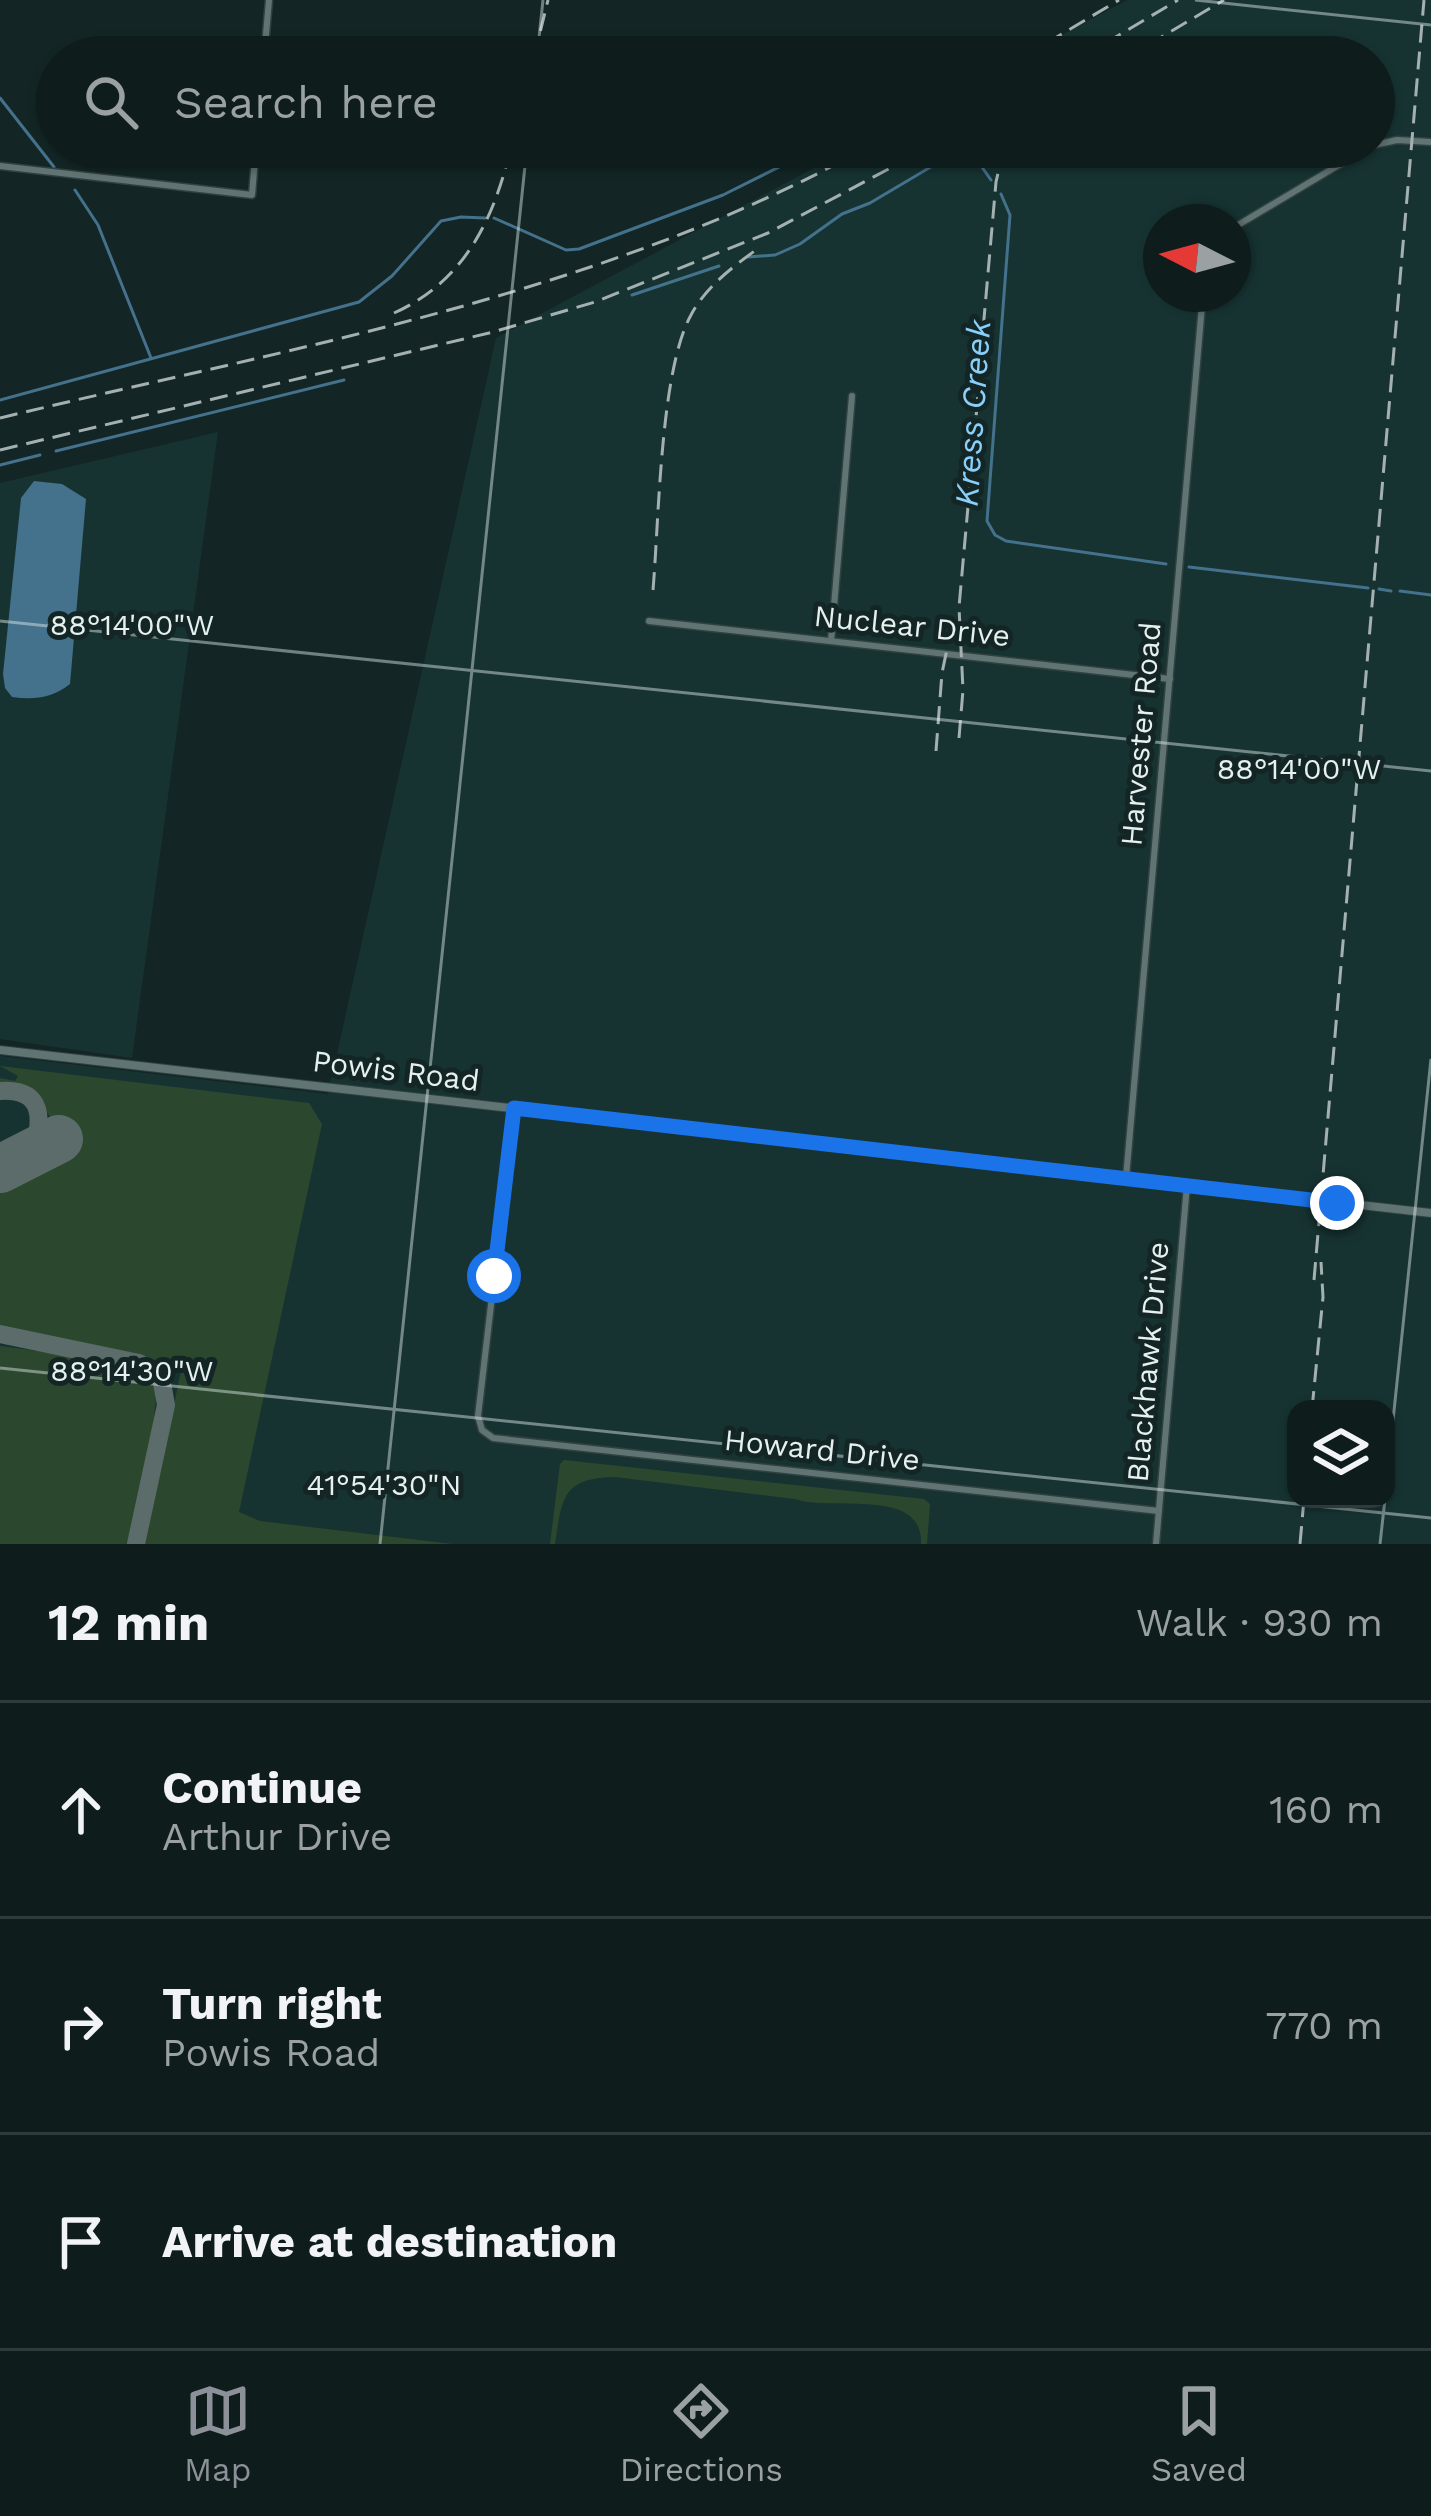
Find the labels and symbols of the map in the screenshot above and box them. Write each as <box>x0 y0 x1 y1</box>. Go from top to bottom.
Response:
north arrow <box>1143 204 1251 312</box>
water label: Kress Creek <box>947 317 999 508</box>
street label: Nuclear Drive <box>812 598 1012 653</box>
text: 88°14'00"W <box>50 607 214 642</box>
street label: Harvester Road <box>1113 621 1168 847</box>
text: 88°14'00"W <box>1217 751 1381 786</box>
street label: Powis Road <box>311 1043 482 1098</box>
route end <box>1310 1176 1364 1230</box>
street label: Blackhawk Drive <box>1120 1240 1175 1484</box>
route start <box>467 1249 521 1303</box>
text: 88°14'30"W <box>50 1353 214 1388</box>
street label: Howard Drive <box>723 1422 922 1477</box>
text: 41°54'30"N <box>307 1467 461 1502</box>

